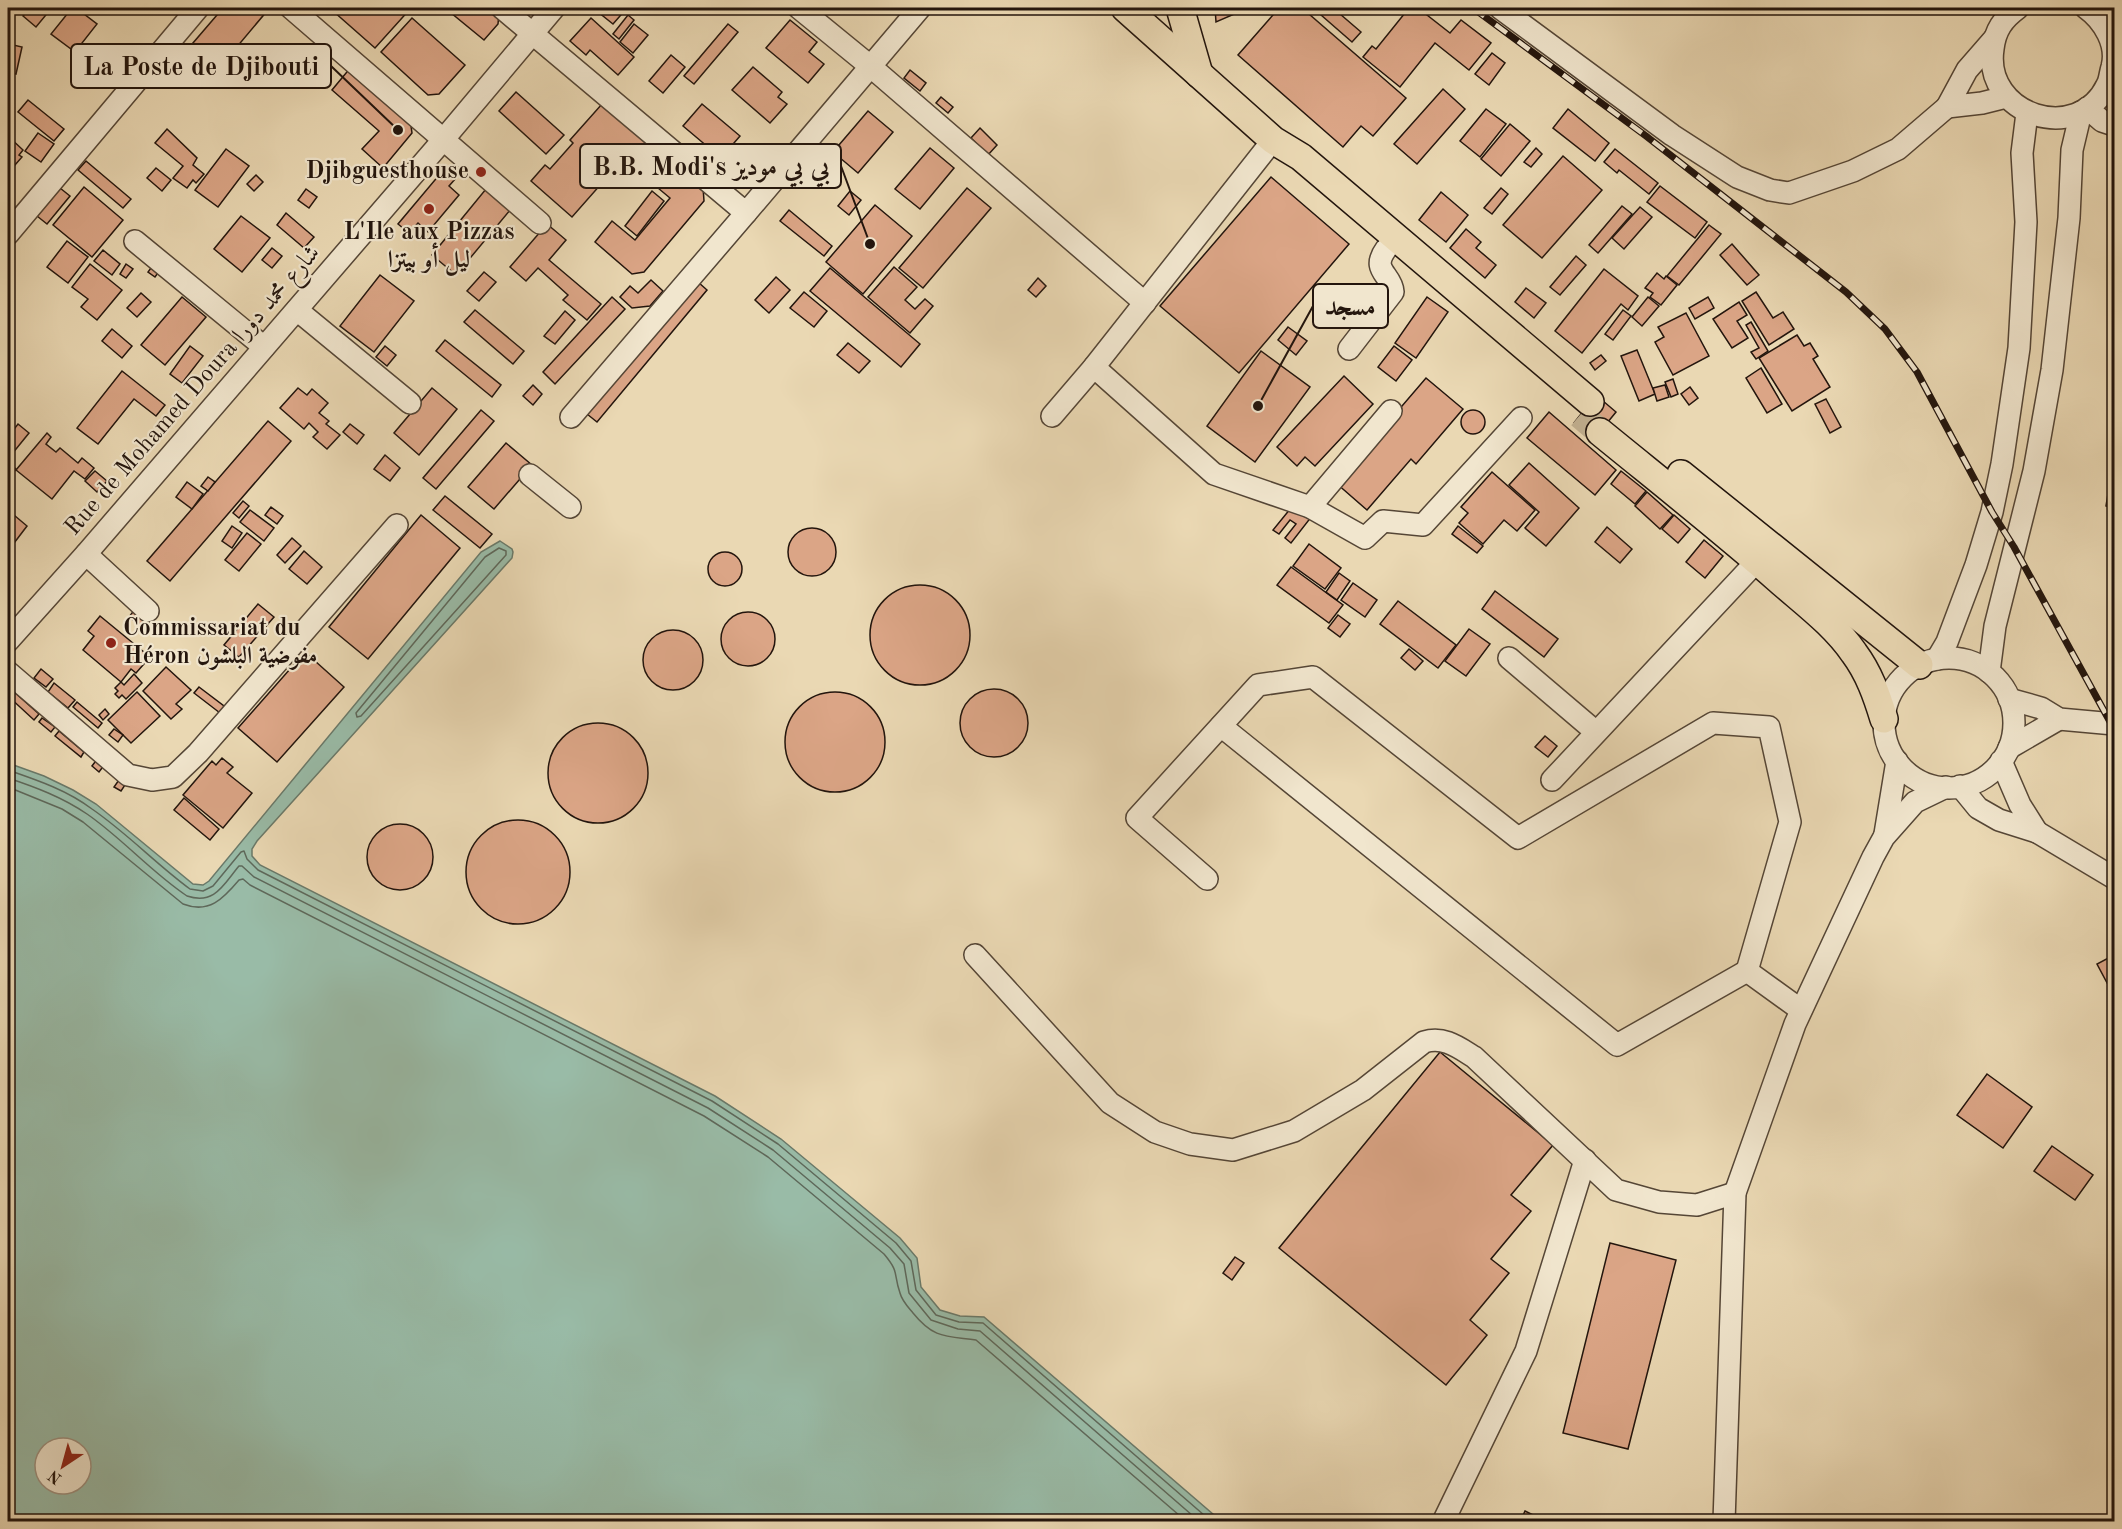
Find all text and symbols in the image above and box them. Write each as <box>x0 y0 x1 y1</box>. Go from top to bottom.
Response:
callout: La Poste de Djibouti <box>71 44 331 88</box>
text: La Poste de Djibouti <box>83 55 319 81</box>
callout: B.B. Modi's بي بي موديز <box>580 144 841 188</box>
text: B.B. Modi's بي بي موديز <box>592 155 830 188</box>
place label: Djibguesthouse <box>305 160 469 184</box>
marker: Djibguesthouse <box>474 165 488 179</box>
marker: L'Ile aux Pizzas ليل أو بيتزا <box>422 202 436 216</box>
place label: L'Ile aux Pizzas ليل أو بيتزا <box>344 221 514 276</box>
street label: Rue de Mohamed Doura شارع محمد دورا <box>61 242 330 544</box>
callout: مسجد <box>1313 284 1388 328</box>
text: مسجد <box>1324 295 1376 321</box>
place label: Commissariat du Héron مفوضية البلشون <box>123 617 317 670</box>
marker: Commissariat du Héron مفوضية البلشون <box>104 636 118 650</box>
north arrow <box>33 1436 93 1496</box>
text: N <box>45 1466 65 1487</box>

